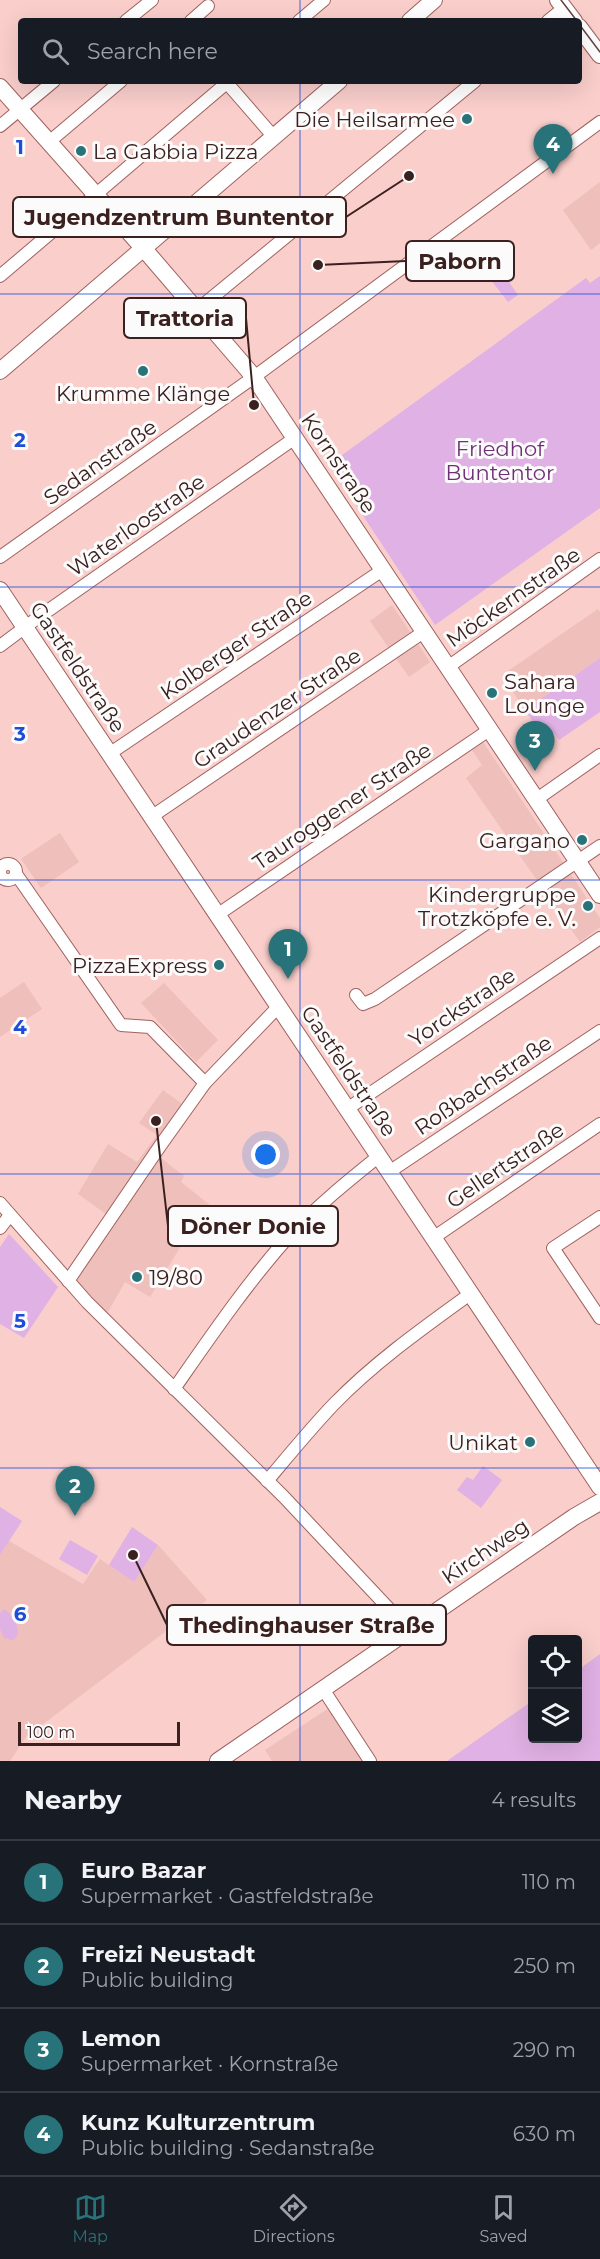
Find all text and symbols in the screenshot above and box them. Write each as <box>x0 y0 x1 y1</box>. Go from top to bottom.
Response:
search box <box>18 18 582 84</box>
icon: search <box>39 35 72 68</box>
text: Search here <box>87 38 218 65</box>
place label: Die Heilsarmee <box>294 107 455 132</box>
marker: Die Heilsarmee <box>460 112 474 126</box>
pin: 4 <box>534 124 572 174</box>
text: 1 <box>16 135 24 159</box>
place label: La Gabbia Pizza <box>93 139 258 164</box>
marker: La Gabbia Pizza <box>74 144 88 158</box>
callout: Jugendzentrum Buntentor <box>13 197 346 237</box>
text: Jugendzentrum Buntentor <box>23 204 334 231</box>
callout: Paborn <box>406 241 514 281</box>
text: Paborn <box>418 248 502 275</box>
callout: Trattoria <box>124 298 246 338</box>
text: Trattoria <box>136 305 234 332</box>
marker: Krumme Klänge <box>136 364 150 378</box>
place label: Krumme Klänge <box>56 381 230 406</box>
street label: Kornstraße <box>296 408 382 518</box>
street label: Sedanstraße <box>39 414 161 510</box>
text: 2 <box>14 428 26 452</box>
park label: Friedhof Buntentor <box>446 436 554 485</box>
street label: Waterloostraße <box>63 469 209 581</box>
street label: Möckernstraße <box>441 542 585 652</box>
street label: Kolberger Straße <box>155 585 317 705</box>
street label: Gastfeldstraße <box>25 597 131 737</box>
street label: Graudenzer Straße <box>188 643 366 773</box>
place label: Sahara Lounge <box>504 669 585 718</box>
marker: Sahara Lounge <box>485 686 499 700</box>
text: 3 <box>13 722 26 746</box>
pin: 3 <box>516 722 554 771</box>
street label: Tauroggener Straße <box>248 737 436 875</box>
place label: Gargano <box>479 828 570 853</box>
marker: Gargano <box>575 833 589 847</box>
place label: Kindergruppe Trotzköpfe e. V. <box>418 882 576 931</box>
marker: Kindergruppe Trotzköpfe e. V. <box>581 899 595 913</box>
pin: 1 <box>268 930 308 979</box>
place label: PizzaExpress <box>72 953 207 978</box>
marker: PizzaExpress <box>212 958 226 972</box>
street label: Yorckstraße <box>404 962 520 1052</box>
street label: Gastfeldstraße <box>296 1001 402 1141</box>
text: 4 <box>13 1015 27 1039</box>
street label: Roßbachstraße <box>410 1030 556 1140</box>
street label: Gellertstraße <box>442 1117 568 1213</box>
your location <box>251 1140 280 1169</box>
callout: Döner Donie <box>168 1206 338 1246</box>
text: Döner Donie <box>180 1213 326 1240</box>
place label: 19/80 <box>149 1265 203 1290</box>
marker: 19/80 <box>130 1270 144 1284</box>
text: 5 <box>14 1309 26 1333</box>
place label: Unikat <box>448 1430 518 1455</box>
marker: Unikat <box>523 1435 537 1449</box>
pin: 2 <box>56 1466 94 1516</box>
street label: Kirchweg <box>437 1513 533 1589</box>
text: 6 <box>14 1602 27 1626</box>
callout: Thedinghauser Straße <box>167 1605 446 1645</box>
text: Thedinghauser Straße <box>179 1612 435 1639</box>
map controls <box>528 1635 582 1743</box>
button: locate <box>528 1635 582 1689</box>
button: layers <box>528 1689 582 1743</box>
scale bar <box>18 1719 180 1746</box>
text: 100 m <box>27 1723 75 1742</box>
text: Nearby <box>24 1784 121 1816</box>
text: 4 results <box>491 1788 576 1812</box>
text: Euro Bazar <box>81 1857 206 1884</box>
text: 1 <box>40 1870 47 1894</box>
text: 110 m <box>522 1870 576 1894</box>
text: Supermarket · Gastfeldstraße <box>81 1884 373 1908</box>
text: Freizi Neustadt <box>81 1941 256 1968</box>
text: 2 <box>38 1954 49 1978</box>
text: 250 m <box>514 1954 576 1978</box>
text: Public building <box>81 1968 234 1992</box>
text: Lemon <box>81 2025 161 2052</box>
text: 3 <box>38 2038 49 2062</box>
text: 290 m <box>513 2038 576 2062</box>
text: Supermarket · Kornstraße <box>81 2052 338 2076</box>
text: Kunz Kulturzentrum <box>81 2109 315 2136</box>
text: 4 <box>37 2122 50 2146</box>
text: 630 m <box>513 2122 576 2146</box>
text: Public building · Sedanstraße <box>81 2136 375 2160</box>
tab: Map <box>72 2191 108 2246</box>
tab: Directions <box>253 2191 335 2246</box>
tab: Saved <box>480 2191 528 2246</box>

